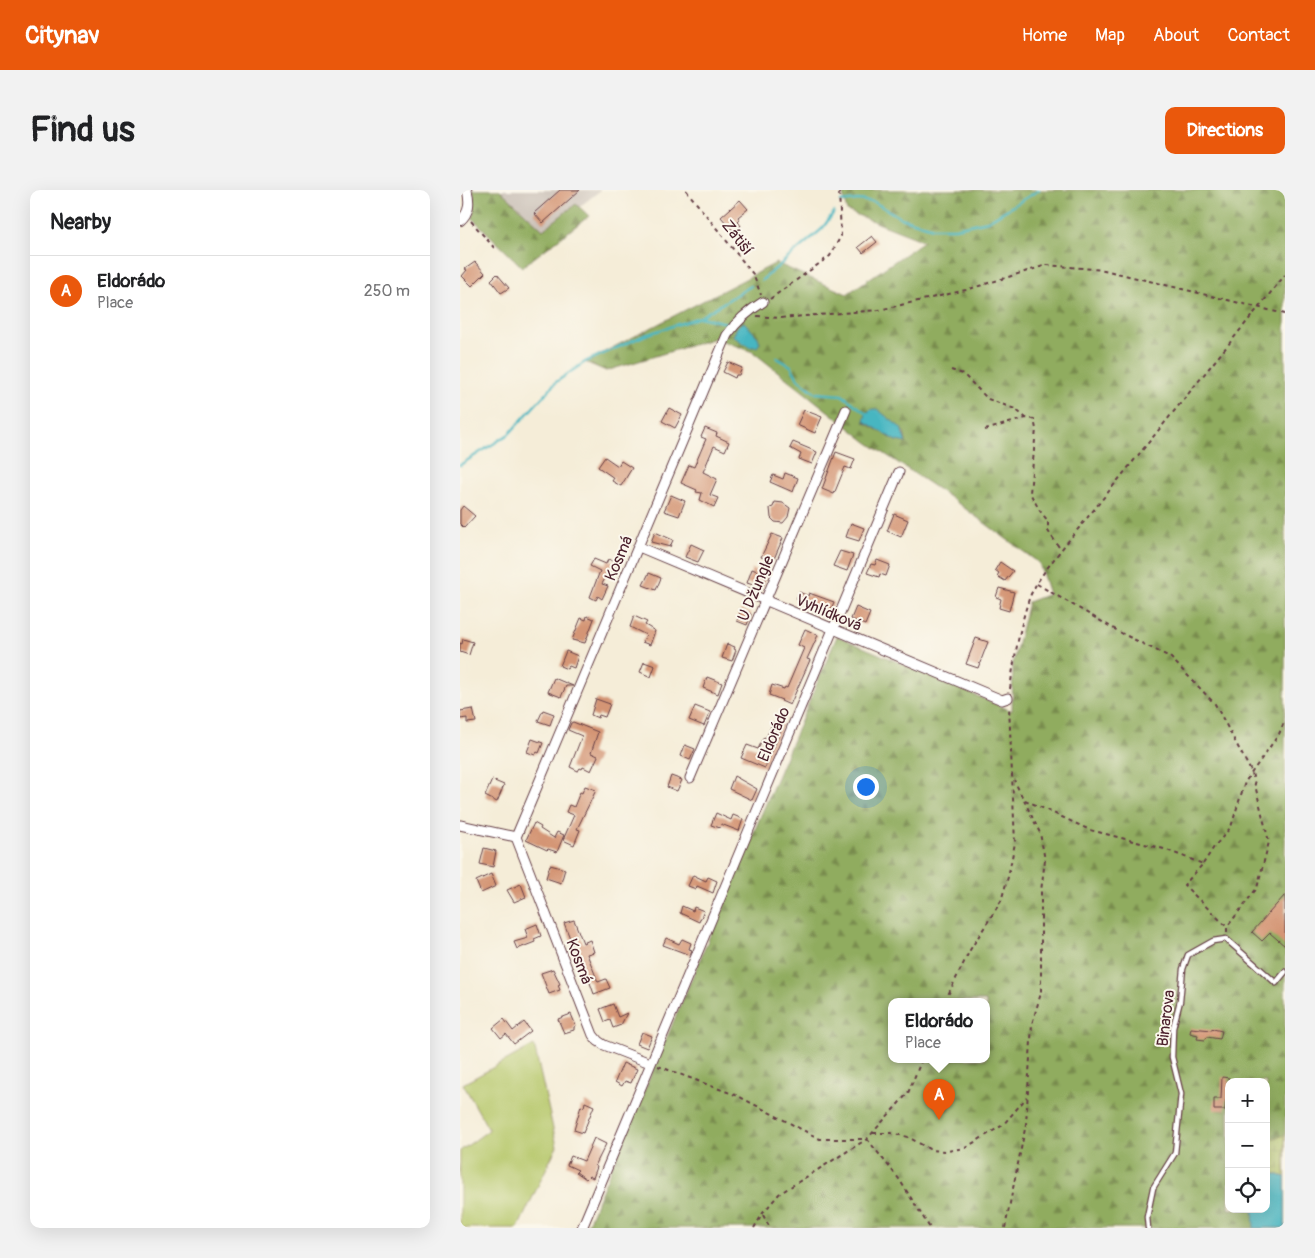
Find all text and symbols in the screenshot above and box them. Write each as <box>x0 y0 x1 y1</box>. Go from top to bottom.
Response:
text: Citynav <box>25 21 100 50</box>
text: Home <box>1022 24 1067 47</box>
text: Map <box>1095 24 1125 47</box>
text: About <box>1153 24 1199 47</box>
text: Contact <box>1227 24 1290 47</box>
button: Directions <box>1165 107 1285 154</box>
text: Find us <box>30 108 135 152</box>
text: Nearby <box>50 209 111 236</box>
street label: Zátiší <box>717 216 757 259</box>
text: Eldorádo <box>97 269 165 293</box>
text: A <box>61 281 71 301</box>
text: 250 m <box>364 281 410 301</box>
text: Place <box>97 293 133 313</box>
street label: Kosmá <box>601 533 637 584</box>
street label: U Džungle <box>733 552 779 624</box>
street label: Vyhlídková <box>792 590 865 636</box>
street label: Eldorádo <box>753 704 795 765</box>
your location <box>853 774 879 800</box>
street label: Kosmá <box>561 936 597 987</box>
street label: Binarova <box>1153 989 1179 1048</box>
popup <box>888 998 990 1063</box>
text: Eldorádo <box>905 1009 973 1033</box>
text: Place <box>905 1033 941 1053</box>
map controls <box>1225 1078 1270 1213</box>
button: + <box>1225 1078 1270 1123</box>
pin: A <box>923 1079 955 1120</box>
button: − <box>1225 1123 1270 1168</box>
button: locate <box>1225 1168 1270 1213</box>

